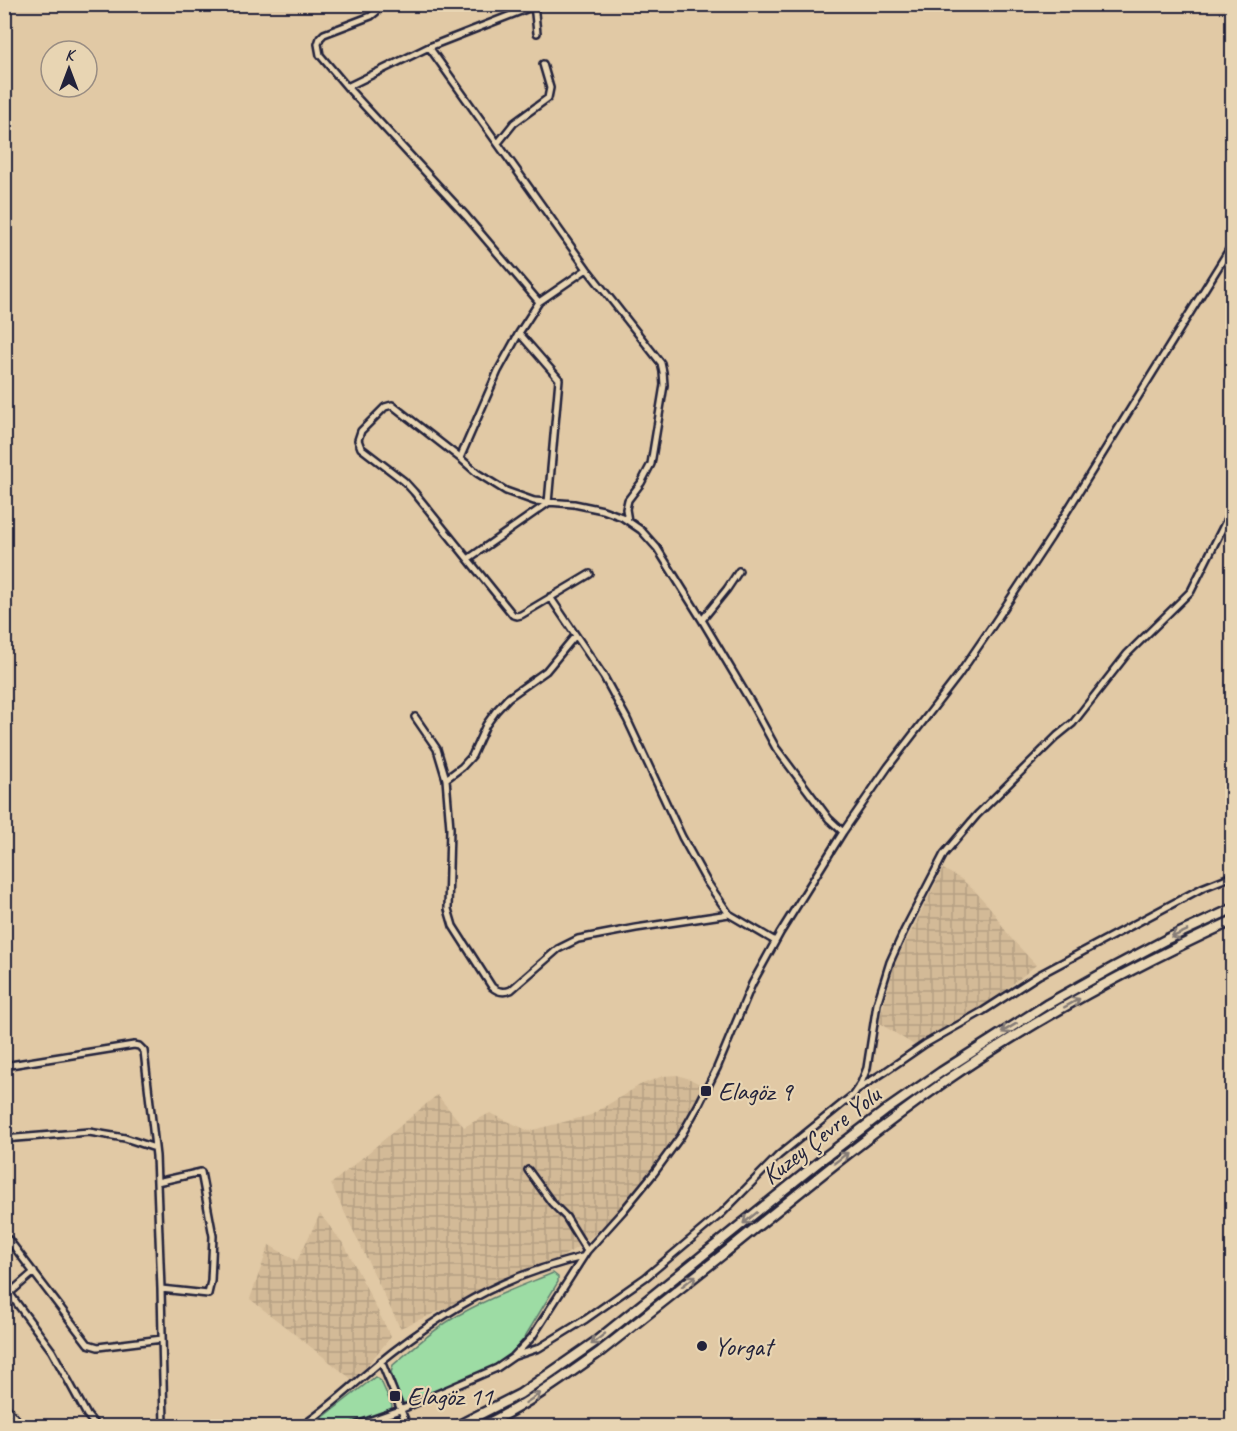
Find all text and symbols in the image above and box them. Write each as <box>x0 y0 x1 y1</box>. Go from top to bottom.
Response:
north arrow <box>39 39 99 99</box>
text: K <box>65 45 77 65</box>
one-way arrow <box>1171 928 1189 940</box>
one-way arrow <box>1063 997 1080 1009</box>
one-way arrow <box>1001 1023 1018 1035</box>
place label: Elagöz 9 <box>718 1075 794 1108</box>
street label: Kuzey Çevre Yolu <box>755 1077 888 1192</box>
marker: Elagöz 9 <box>699 1084 713 1098</box>
one-way arrow <box>833 1152 849 1165</box>
one-way arrow <box>742 1211 758 1224</box>
one-way arrow <box>681 1274 697 1287</box>
place label: Yorgat <box>714 1330 776 1363</box>
one-way arrow <box>590 1333 606 1346</box>
marker: Yorgat <box>695 1339 709 1353</box>
place label: Elagöz 11 <box>407 1380 494 1413</box>
marker: Elagöz 11 <box>388 1389 402 1403</box>
one-way arrow <box>524 1391 541 1403</box>

